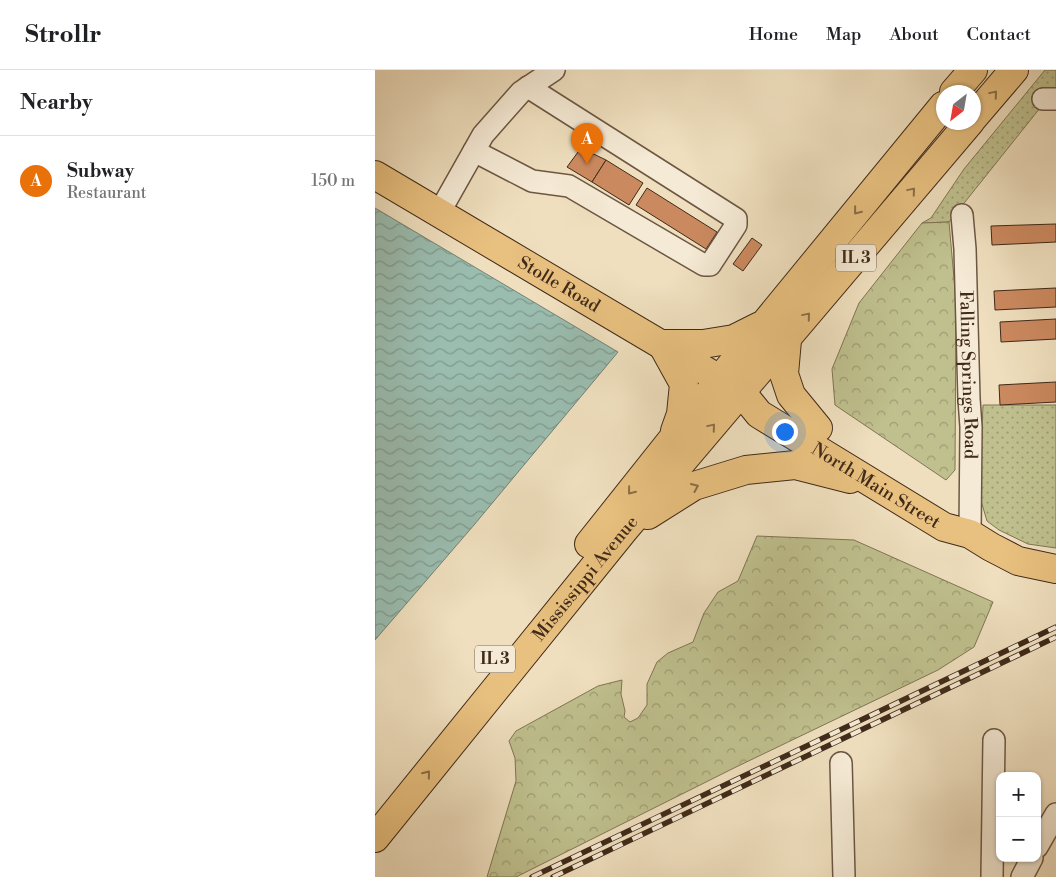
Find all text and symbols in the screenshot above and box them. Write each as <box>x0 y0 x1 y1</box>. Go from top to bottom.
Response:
text: Strollr <box>25 20 101 50</box>
text: Home <box>749 23 798 46</box>
text: Map <box>826 23 862 46</box>
text: About <box>890 23 939 46</box>
text: Contact <box>967 23 1031 46</box>
north arrow <box>936 85 981 130</box>
text: Nearby <box>20 90 93 116</box>
one-way arrow <box>988 91 996 100</box>
pin: A <box>571 123 603 164</box>
text: Subway <box>67 159 134 183</box>
text: A <box>30 171 42 191</box>
text: 150 m <box>311 171 355 191</box>
text: Restaurant <box>67 183 146 203</box>
one-way arrow <box>906 188 915 197</box>
one-way arrow <box>855 205 863 214</box>
road number: IL 3 <box>836 244 876 272</box>
street label: Stolle Road <box>514 251 605 318</box>
street label: Falling Springs Road <box>955 290 983 460</box>
one-way arrow <box>802 312 811 321</box>
your location <box>772 419 798 445</box>
one-way arrow <box>707 423 716 432</box>
street label: North Main Street <box>807 437 945 534</box>
one-way arrow <box>690 482 699 493</box>
one-way arrow <box>628 485 637 495</box>
street label: Mississippi Avenue <box>527 511 643 646</box>
road number: IL 3 <box>475 646 515 672</box>
one-way arrow <box>422 771 430 780</box>
map controls <box>996 772 1041 862</box>
button: + <box>996 772 1041 817</box>
button: − <box>996 817 1041 862</box>

